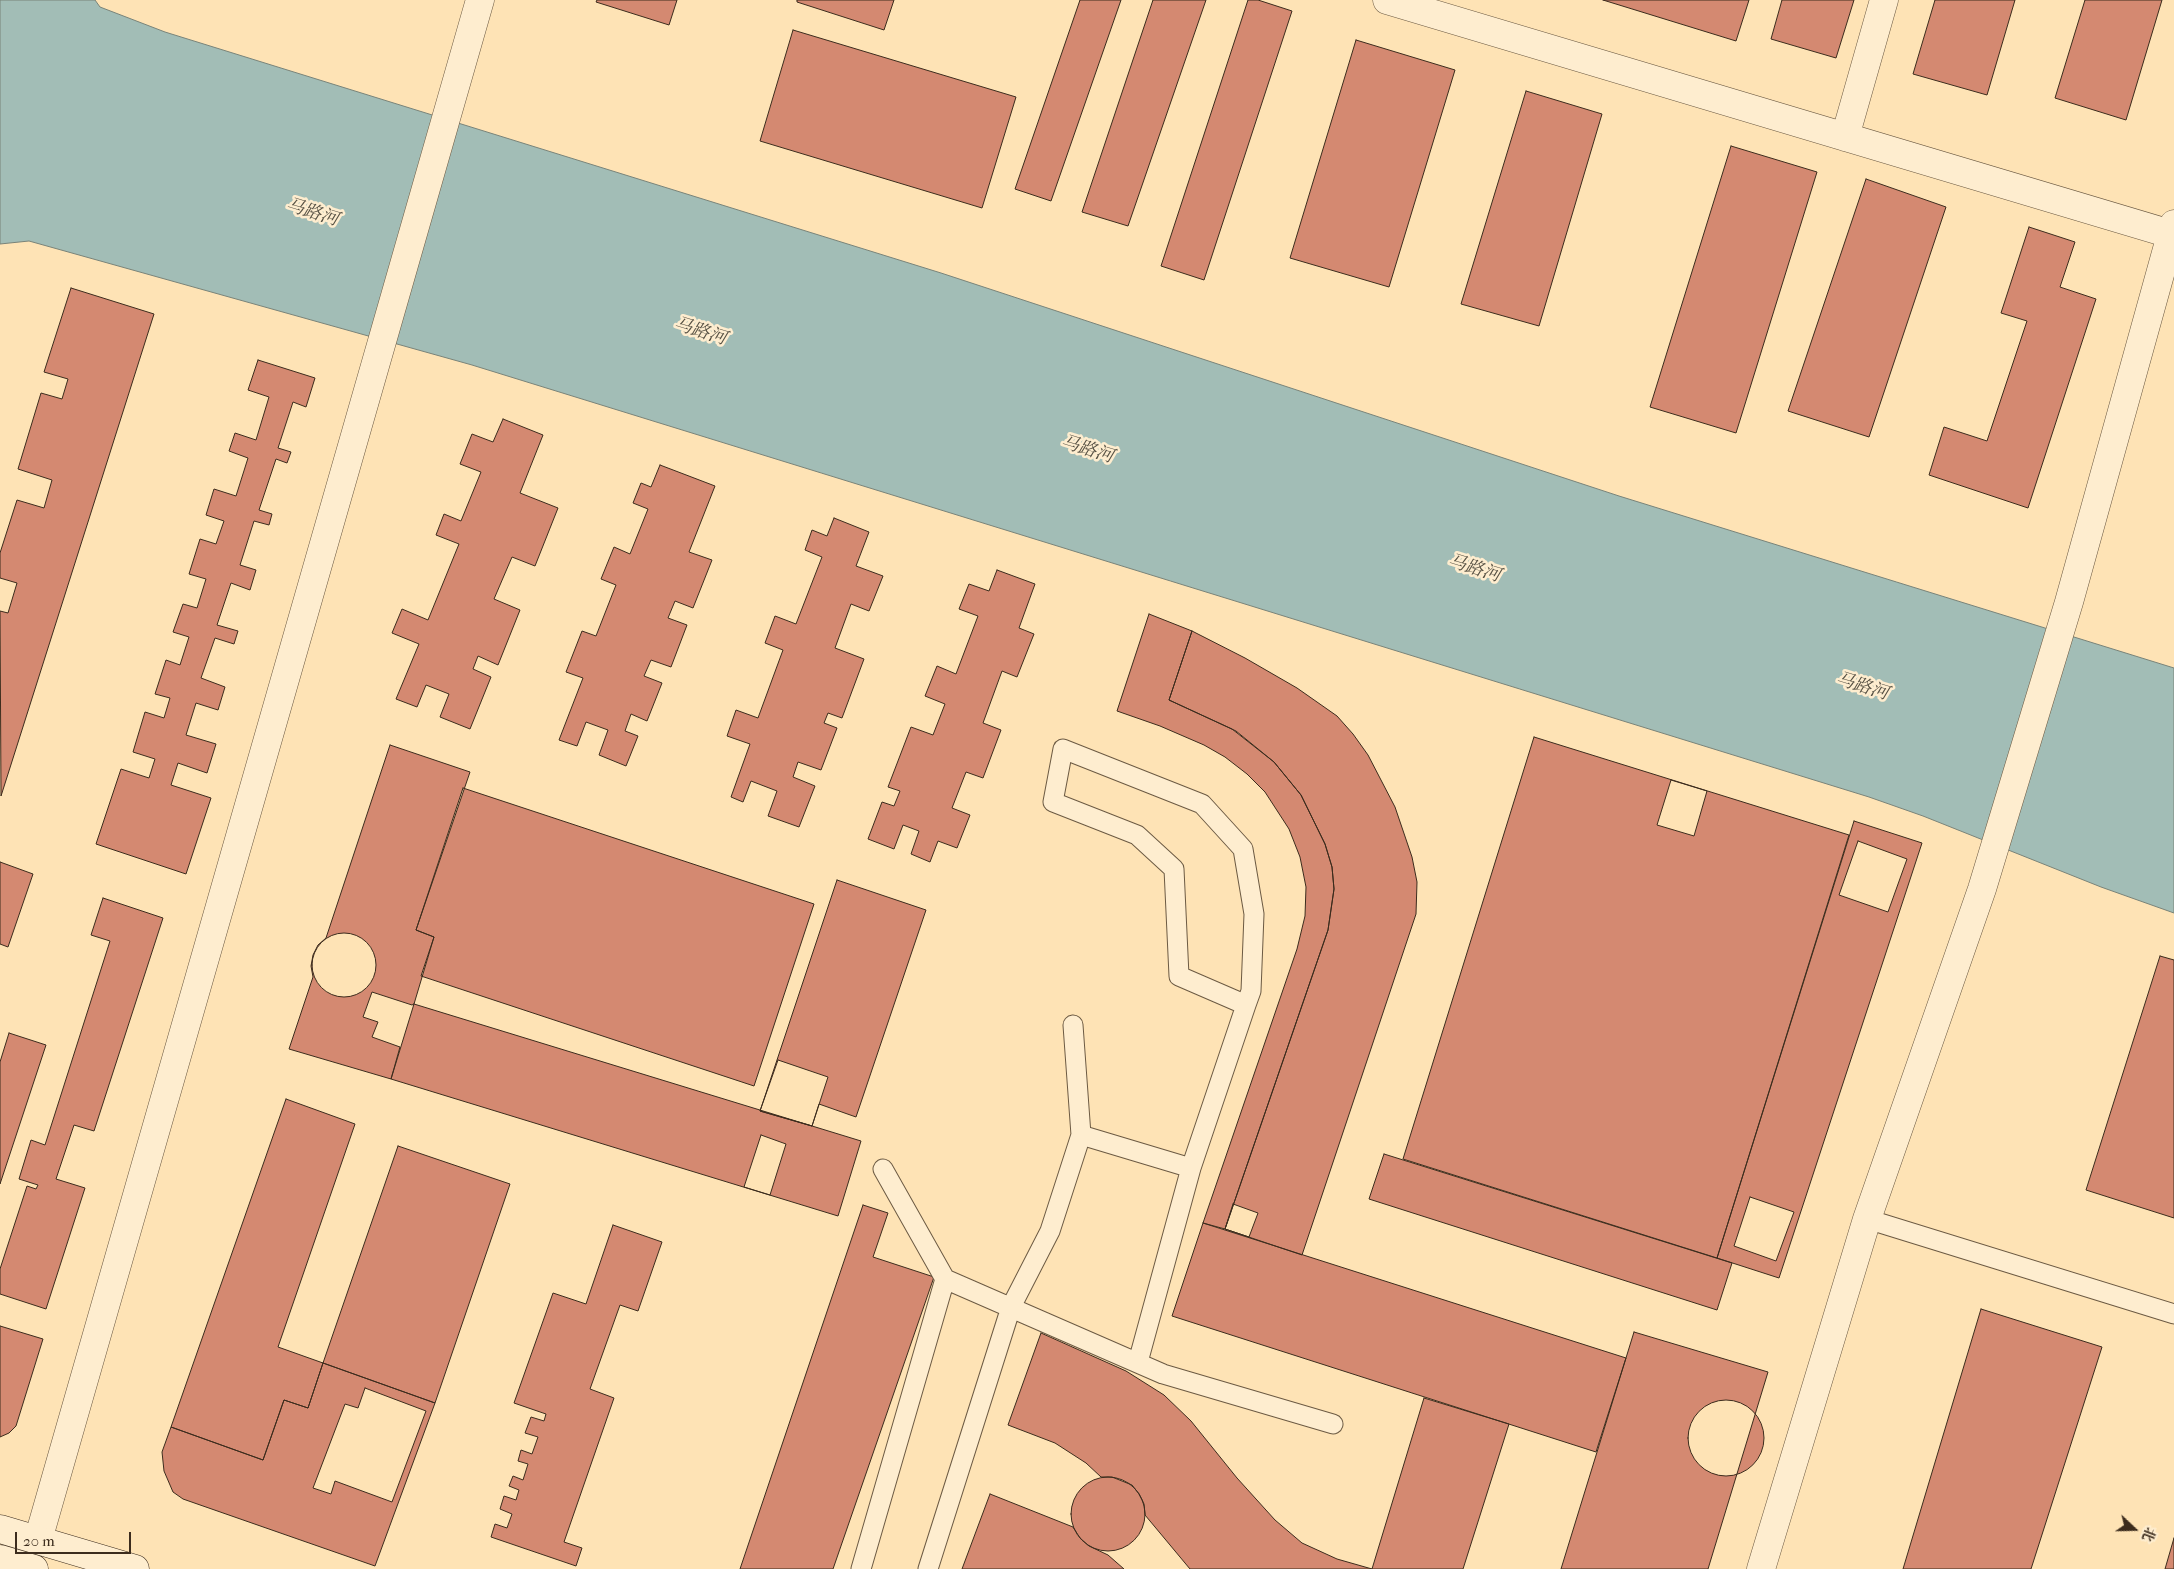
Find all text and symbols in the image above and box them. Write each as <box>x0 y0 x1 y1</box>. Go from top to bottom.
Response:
water label: 马路河 <box>283 195 341 231</box>
water label: 马路河 <box>671 314 729 350</box>
water label: 马路河 <box>1058 432 1116 468</box>
water label: 马路河 <box>1445 551 1503 587</box>
water label: 马路河 <box>1833 669 1891 705</box>
north arrow <box>2109 1504 2159 1554</box>
scale bar <box>18 1522 134 1554</box>
text: 北 <box>2138 1525 2159 1544</box>
text: 20 m <box>23 1532 55 1550</box>

